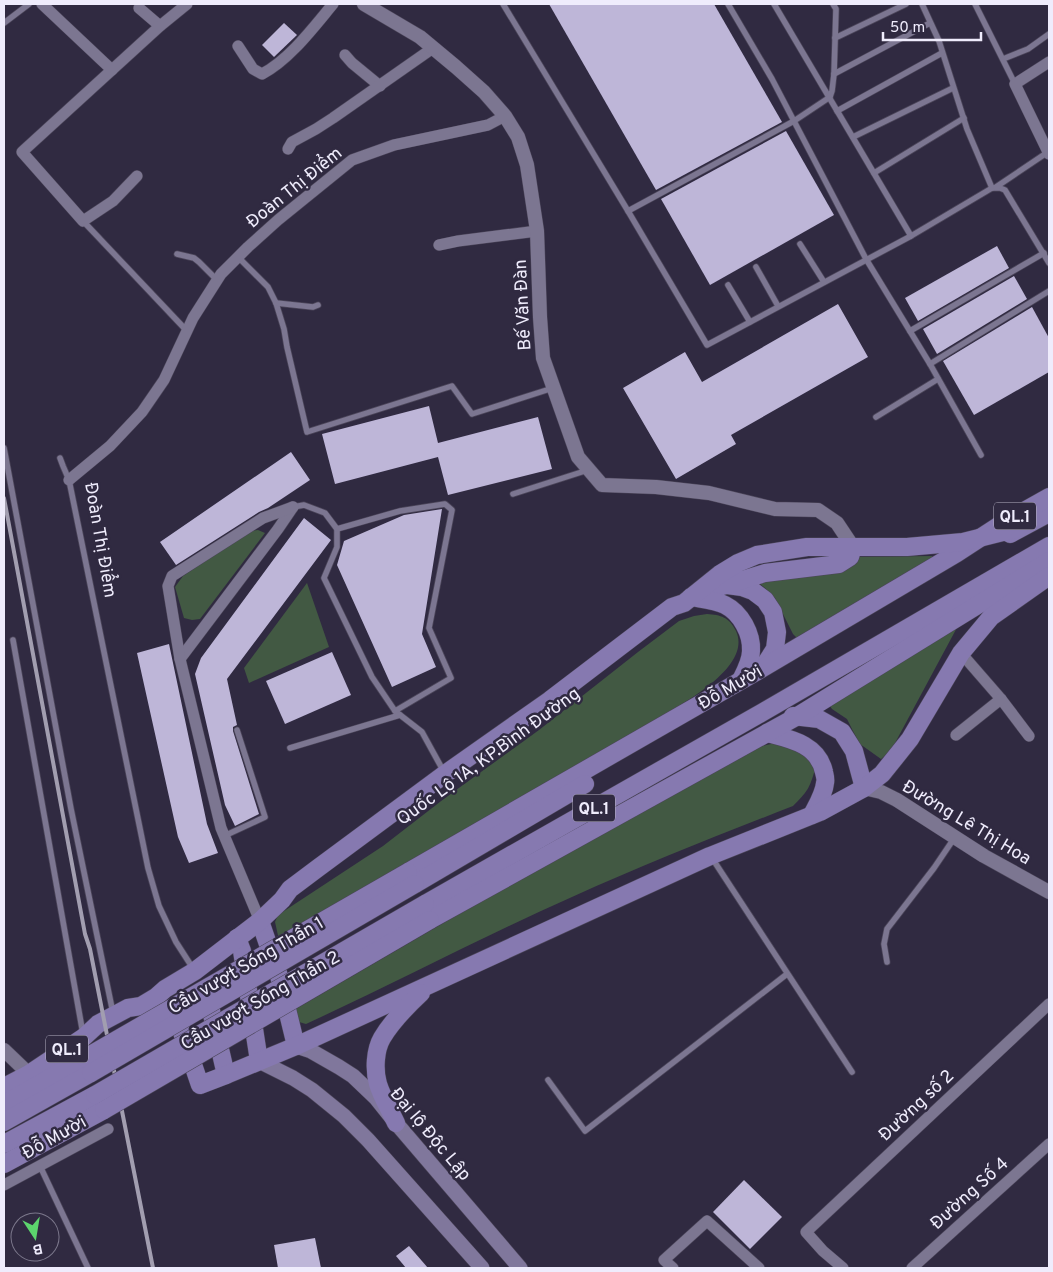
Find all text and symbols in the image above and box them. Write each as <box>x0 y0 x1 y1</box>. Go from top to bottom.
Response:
scale bar <box>883 10 980 42</box>
text: 50 m <box>890 19 925 38</box>
street label: Đoàn Thị Điểm <box>240 139 348 234</box>
street label: Bế Văn Đàn <box>509 259 537 351</box>
street label: Đoàn Thị Điểm <box>78 480 125 600</box>
road number: QL.1 <box>994 502 1036 530</box>
street label: Đỗ Mười <box>694 659 767 716</box>
street label: Quốc Lộ 1A, KP.Bình Đường <box>392 682 585 831</box>
street label: Đường Lê Thị Hoa <box>897 776 1035 871</box>
road number: QL.1 <box>573 794 615 821</box>
street label: Cầu vượt Sóng Thần 1 <box>164 911 329 1020</box>
street label: Cầu vượt Sóng Thần 2 <box>176 945 345 1056</box>
road number: QL.1 <box>46 1036 88 1062</box>
street label: Đường số 2 <box>874 1065 960 1147</box>
street label: Đại lộ Độc Lập <box>384 1084 476 1186</box>
street label: Đỗ Mười <box>17 1109 91 1165</box>
street label: Đường Số 4 <box>925 1152 1014 1235</box>
north arrow <box>10 1212 60 1262</box>
text: B <box>31 1239 44 1258</box>

